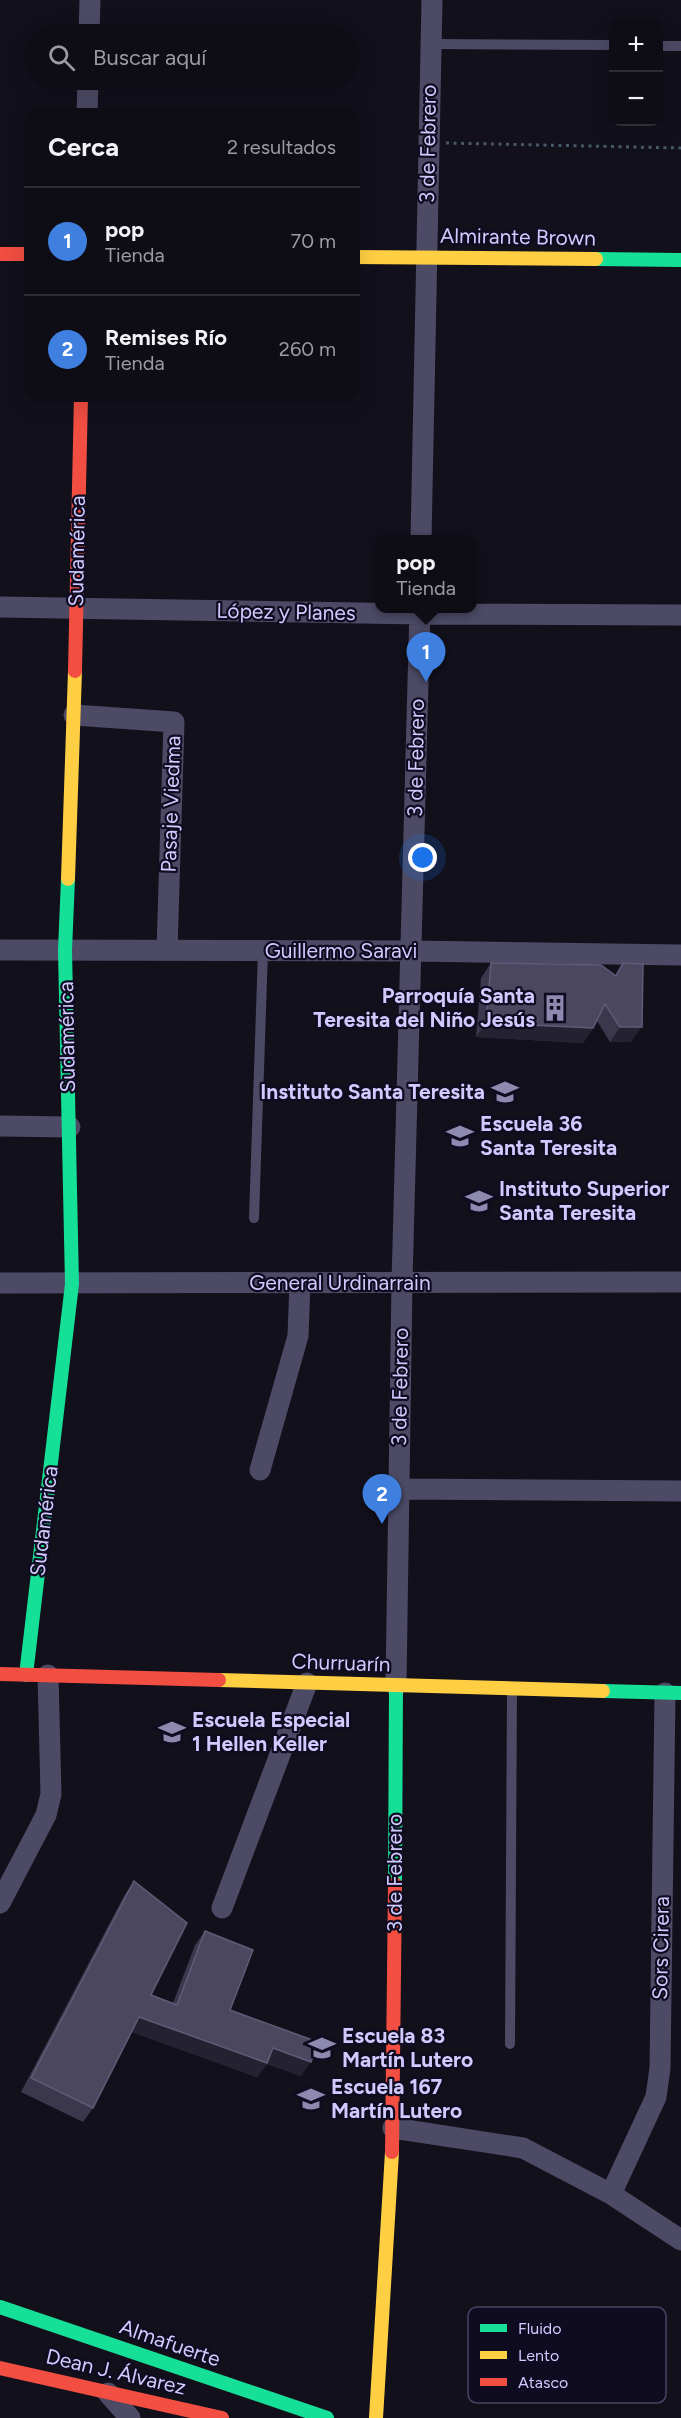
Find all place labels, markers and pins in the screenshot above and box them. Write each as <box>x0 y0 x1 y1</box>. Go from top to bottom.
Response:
pin: 1 <box>406 632 446 682</box>
place label: Parroquía Santa Teresita del Niño Jesús <box>313 983 535 1032</box>
building icon: Parroquía Santa Teresita del Niño Jesús <box>540 993 570 1023</box>
school or university icon: Instituto Santa Teresita <box>490 1077 520 1107</box>
place label: Instituto Santa Teresita <box>260 1079 485 1104</box>
place label: Escuela 36 Santa Teresita <box>480 1111 617 1160</box>
school or university icon: Escuela 36 Santa Teresita <box>445 1121 475 1151</box>
place label: Instituto Superior Santa Teresita <box>499 1176 669 1225</box>
school or university icon: Instituto Superior Santa Teresita <box>464 1186 494 1216</box>
pin: 2 <box>362 1474 401 1524</box>
place label: Escuela Especial 1 Hellen Keller <box>192 1707 350 1756</box>
school or university icon: Escuela Especial 1 Hellen Keller <box>157 1717 187 1747</box>
place label: Escuela 83 Martín Lutero <box>342 2023 473 2072</box>
school or university icon: Escuela 83 Martín Lutero <box>307 2033 337 2063</box>
place label: Escuela 167 Martín Lutero <box>331 2074 462 2123</box>
school or university icon: Escuela 167 Martín Lutero <box>296 2084 326 2114</box>

